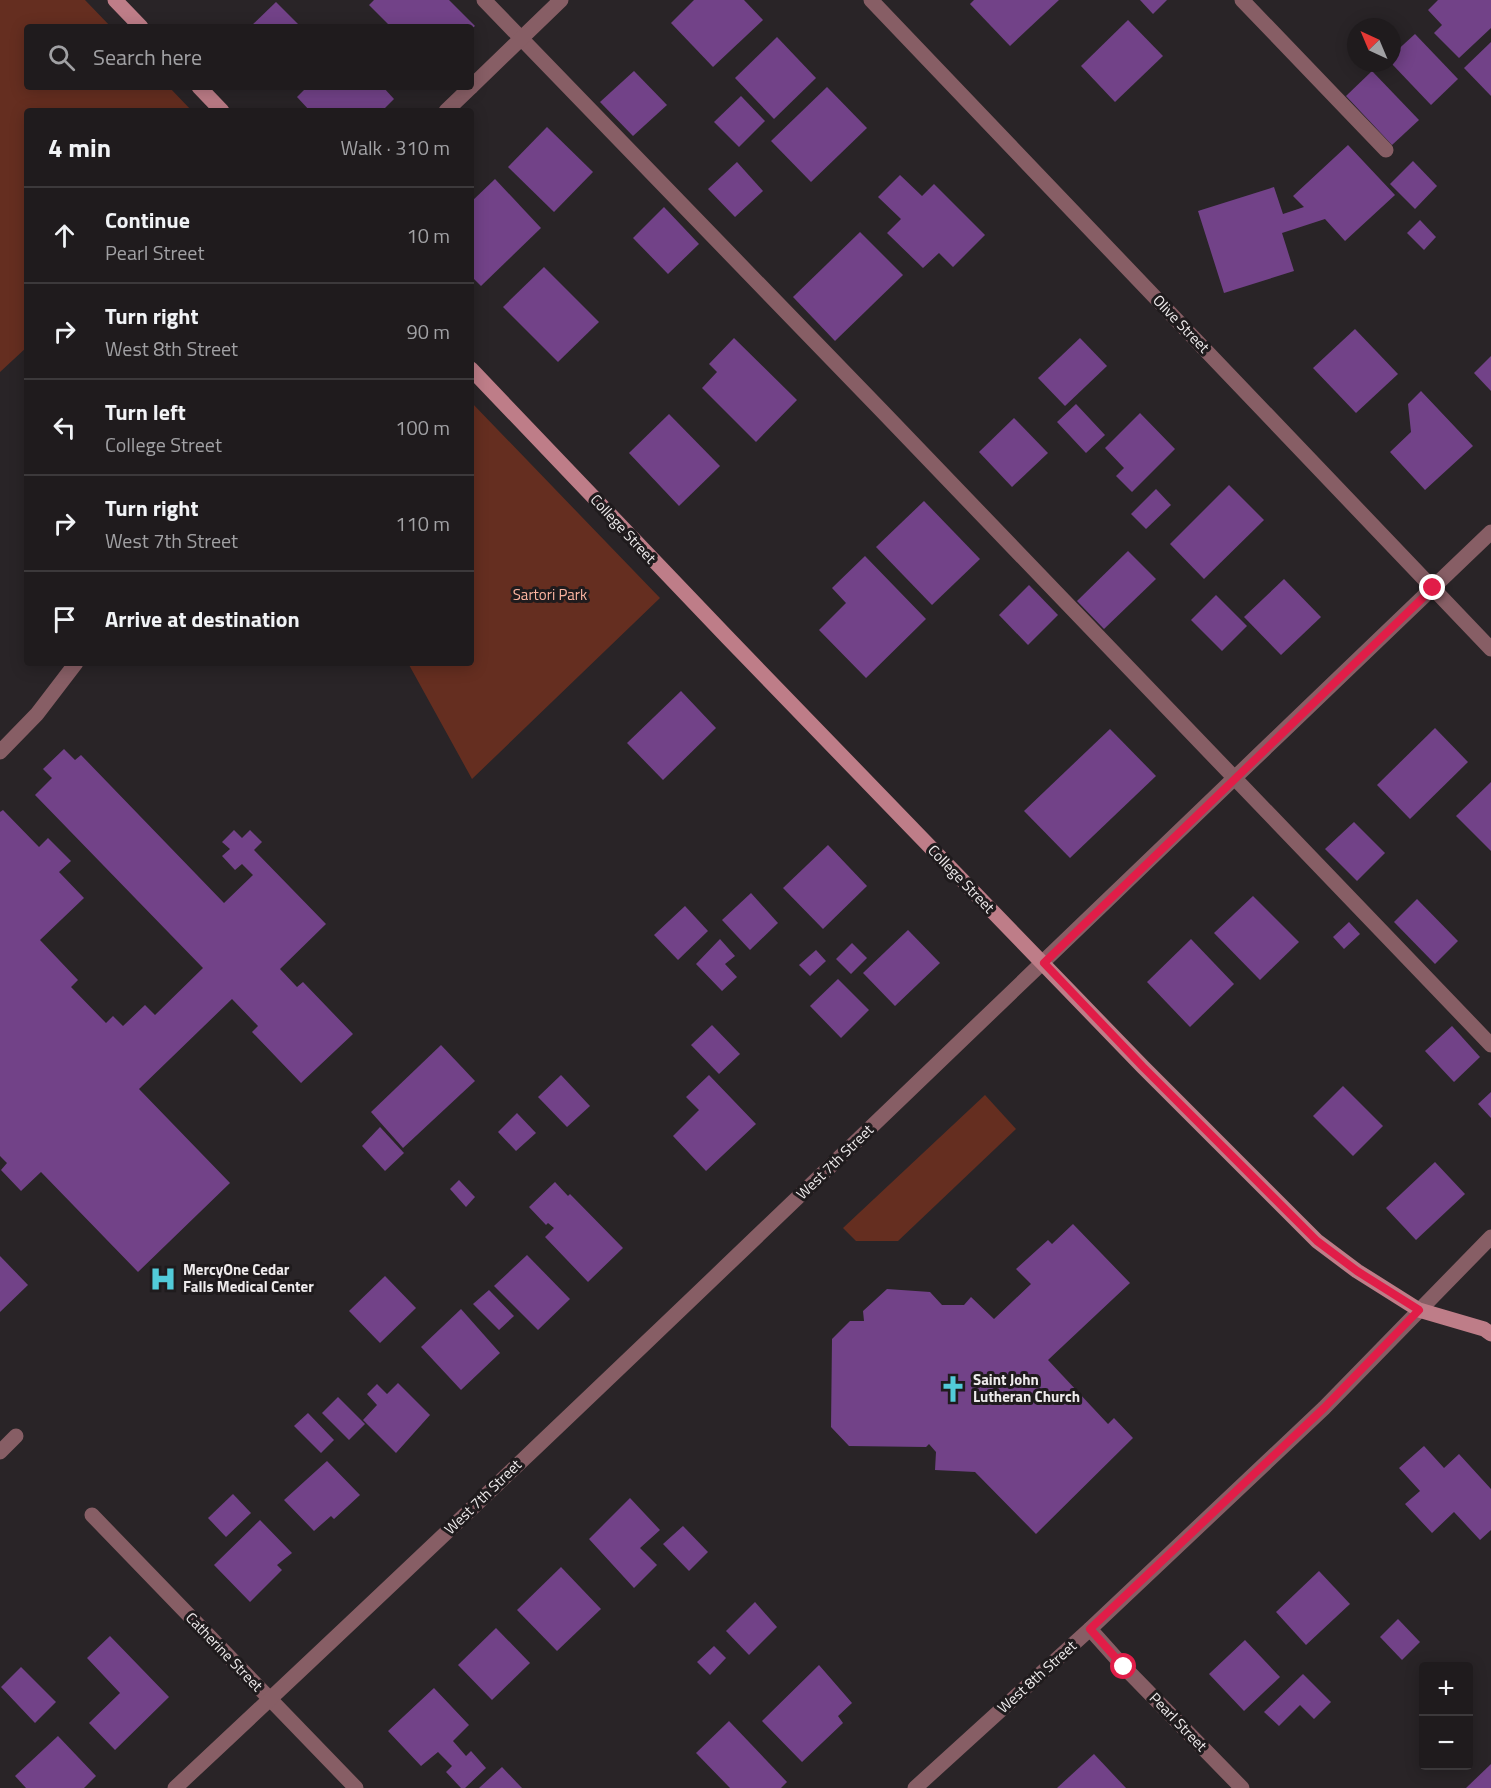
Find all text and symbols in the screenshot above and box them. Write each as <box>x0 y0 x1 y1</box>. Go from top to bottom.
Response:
north arrow <box>1347 18 1401 72</box>
search box <box>24 24 474 90</box>
text: Search here <box>93 40 202 74</box>
icon: search <box>45 41 78 74</box>
text: 4 min <box>48 128 111 167</box>
text: Walk · 310 m <box>341 132 450 163</box>
text: Continue <box>105 203 190 237</box>
icon: ahead <box>48 219 81 252</box>
text: 10 m <box>406 220 450 251</box>
text: Pearl Street <box>105 237 204 268</box>
street label: Olive Street <box>1148 289 1216 359</box>
text: Turn right <box>105 299 199 333</box>
icon: right <box>48 315 81 348</box>
text: 90 m <box>406 316 450 347</box>
text: West 8th Street <box>105 333 238 364</box>
text: Turn left <box>105 395 186 429</box>
icon: left <box>48 411 81 444</box>
text: 100 m <box>395 412 450 443</box>
text: College Street <box>105 429 222 460</box>
street label: College Street <box>585 489 662 569</box>
text: Turn right <box>105 491 199 525</box>
icon: right <box>48 507 81 540</box>
text: 110 m <box>395 508 450 539</box>
text: West 7th Street <box>105 525 238 556</box>
route end <box>1419 574 1445 600</box>
park label: Sartori Park <box>513 583 587 606</box>
text: Arrive at destination <box>105 602 300 636</box>
icon: arrive <box>48 603 81 636</box>
street label: College Street <box>923 839 1001 919</box>
street label: West 7th Street <box>791 1118 879 1205</box>
place label: MercyOne Cedar Falls Medical Center <box>183 1258 314 1298</box>
hospital icon: MercyOne Cedar Falls Medical Center <box>148 1264 178 1294</box>
place label: Saint John Lutheran Church <box>973 1368 1080 1408</box>
church icon: Saint John Lutheran Church <box>938 1374 968 1404</box>
street label: West 7th Street <box>439 1453 527 1540</box>
street label: Catherine Street <box>180 1607 269 1697</box>
street label: West 8th Street <box>992 1634 1082 1719</box>
route start <box>1110 1653 1136 1679</box>
map controls <box>1419 1662 1473 1770</box>
button: + <box>1419 1662 1473 1716</box>
street label: Pearl Street <box>1144 1687 1213 1757</box>
button: − <box>1419 1716 1473 1770</box>

